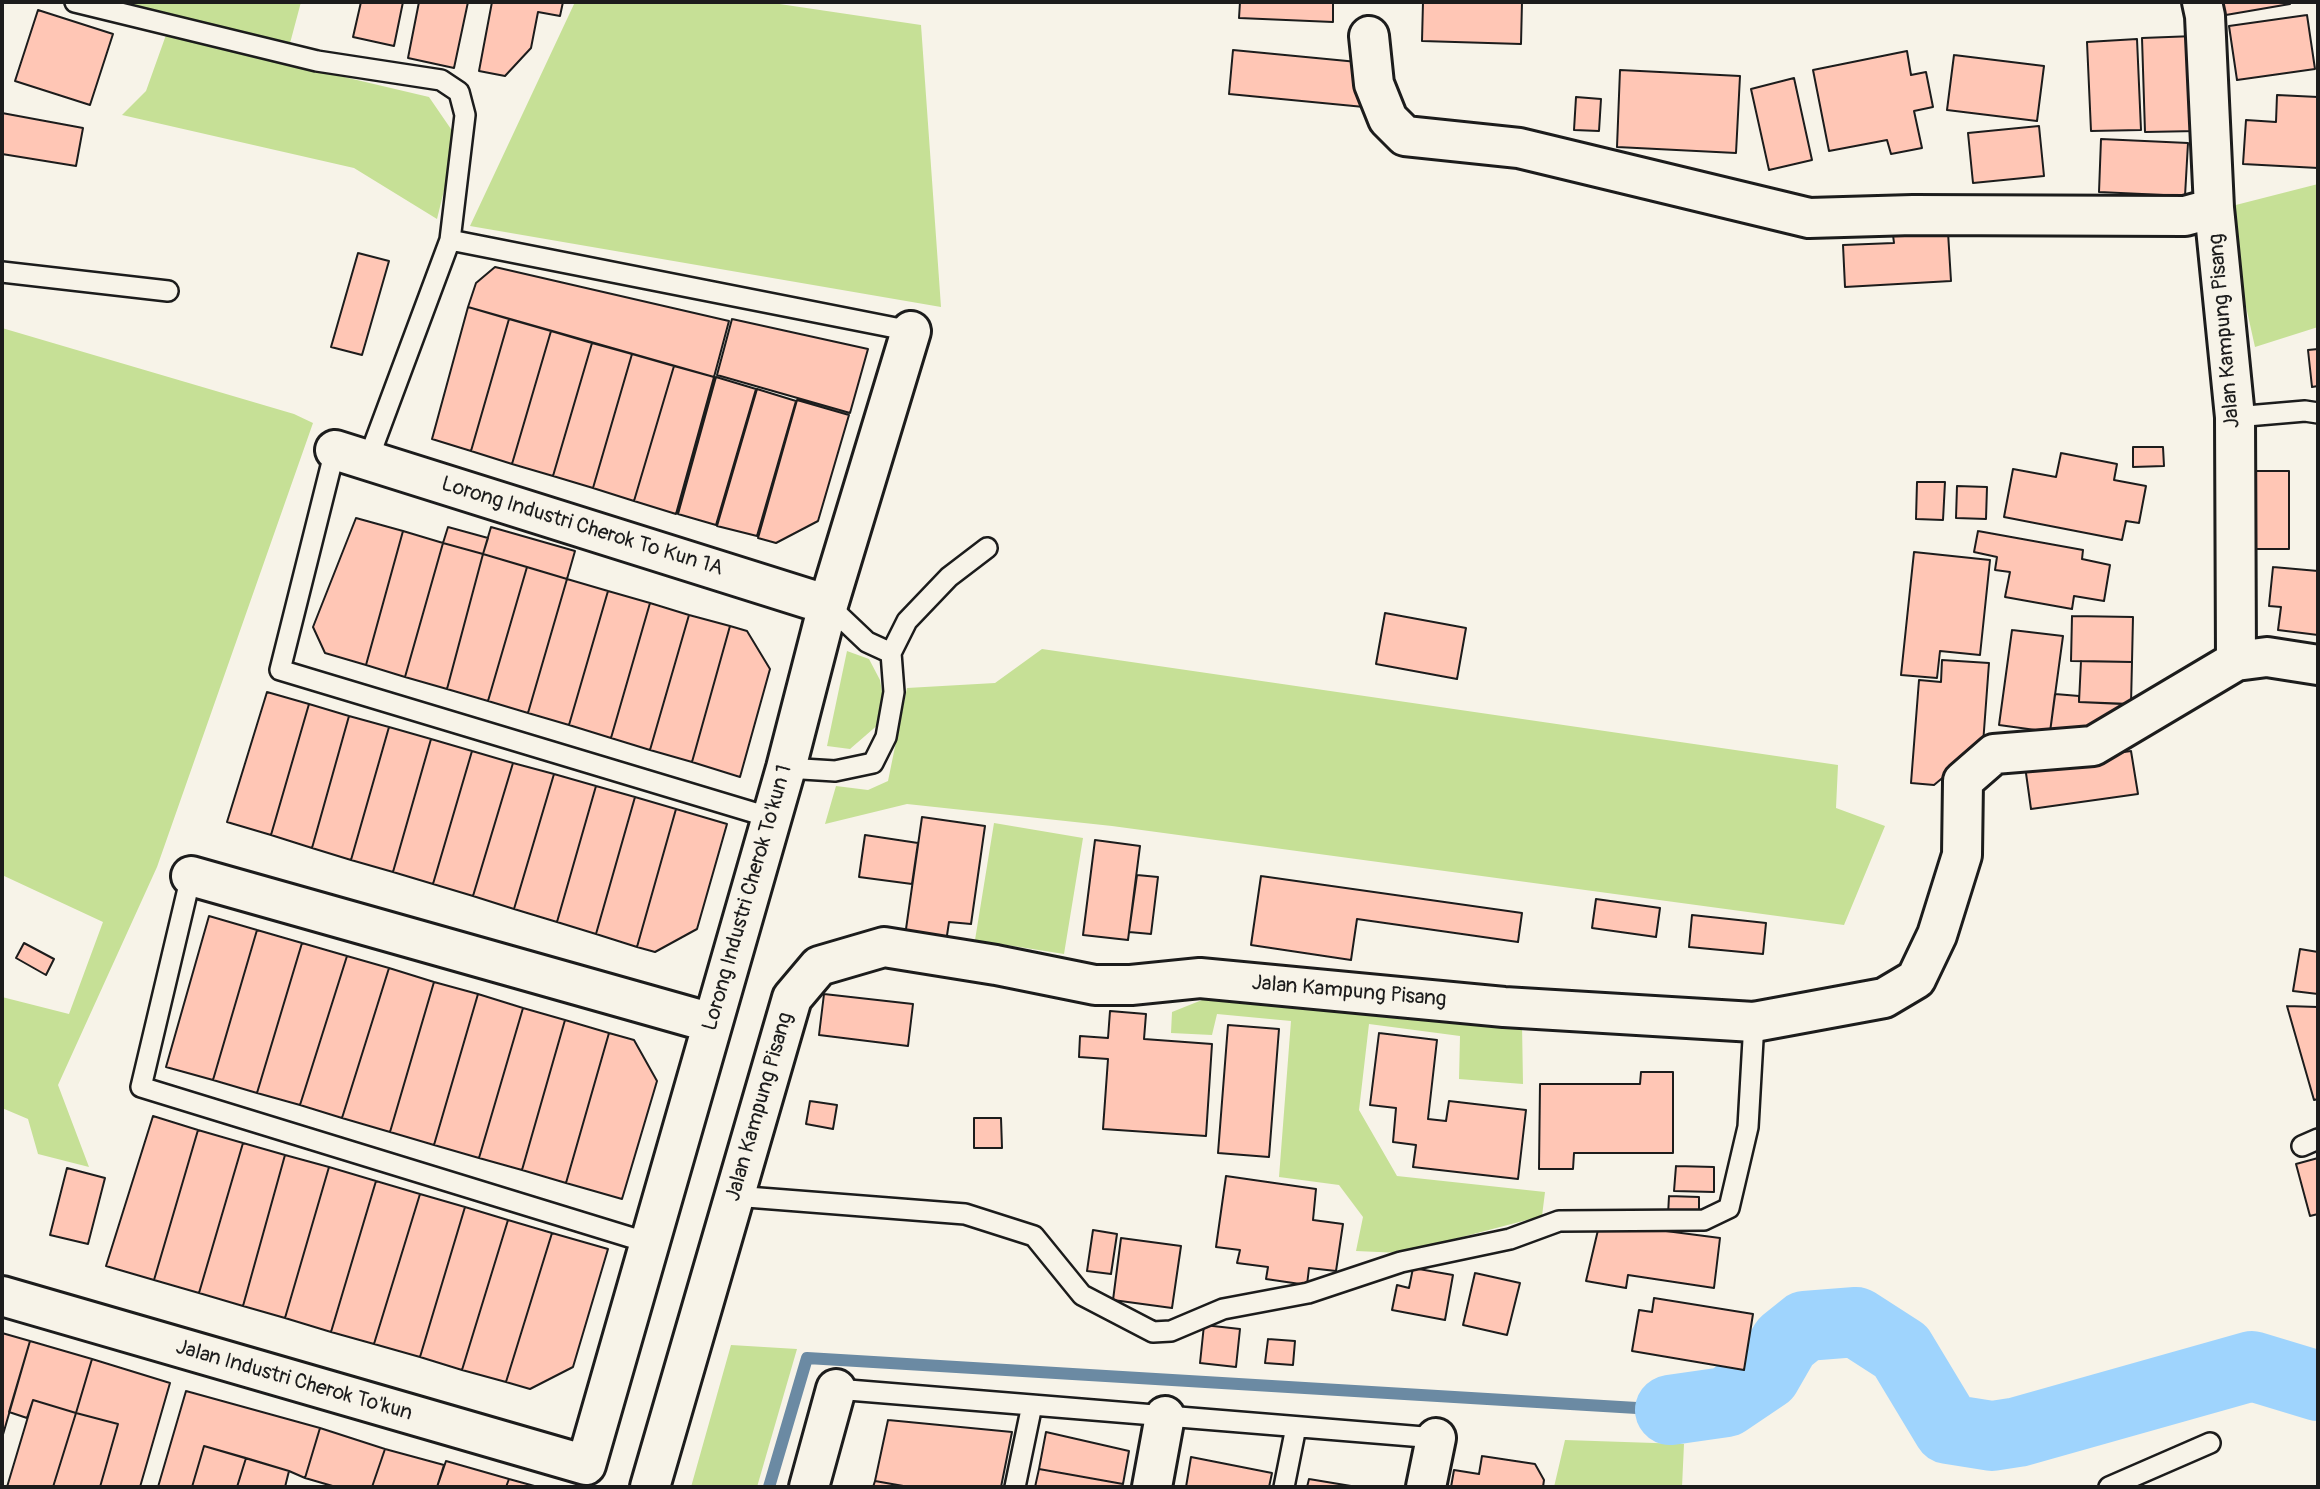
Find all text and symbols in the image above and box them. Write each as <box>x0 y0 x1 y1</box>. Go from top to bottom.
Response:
street label: Jalan Kampung Pisang <box>2204 233 2246 429</box>
street label: Lorong Industri Cherok To Kun 1A <box>438 472 726 582</box>
street label: Lorong Industri Cherok To'kun 1 <box>698 762 798 1034</box>
street label: Jalan Kampung Pisang <box>1251 971 1447 1013</box>
street label: Jalan Kampung Pisang <box>721 1010 799 1204</box>
street label: Jalan Industri Cherok To'kun <box>173 1335 415 1427</box>

